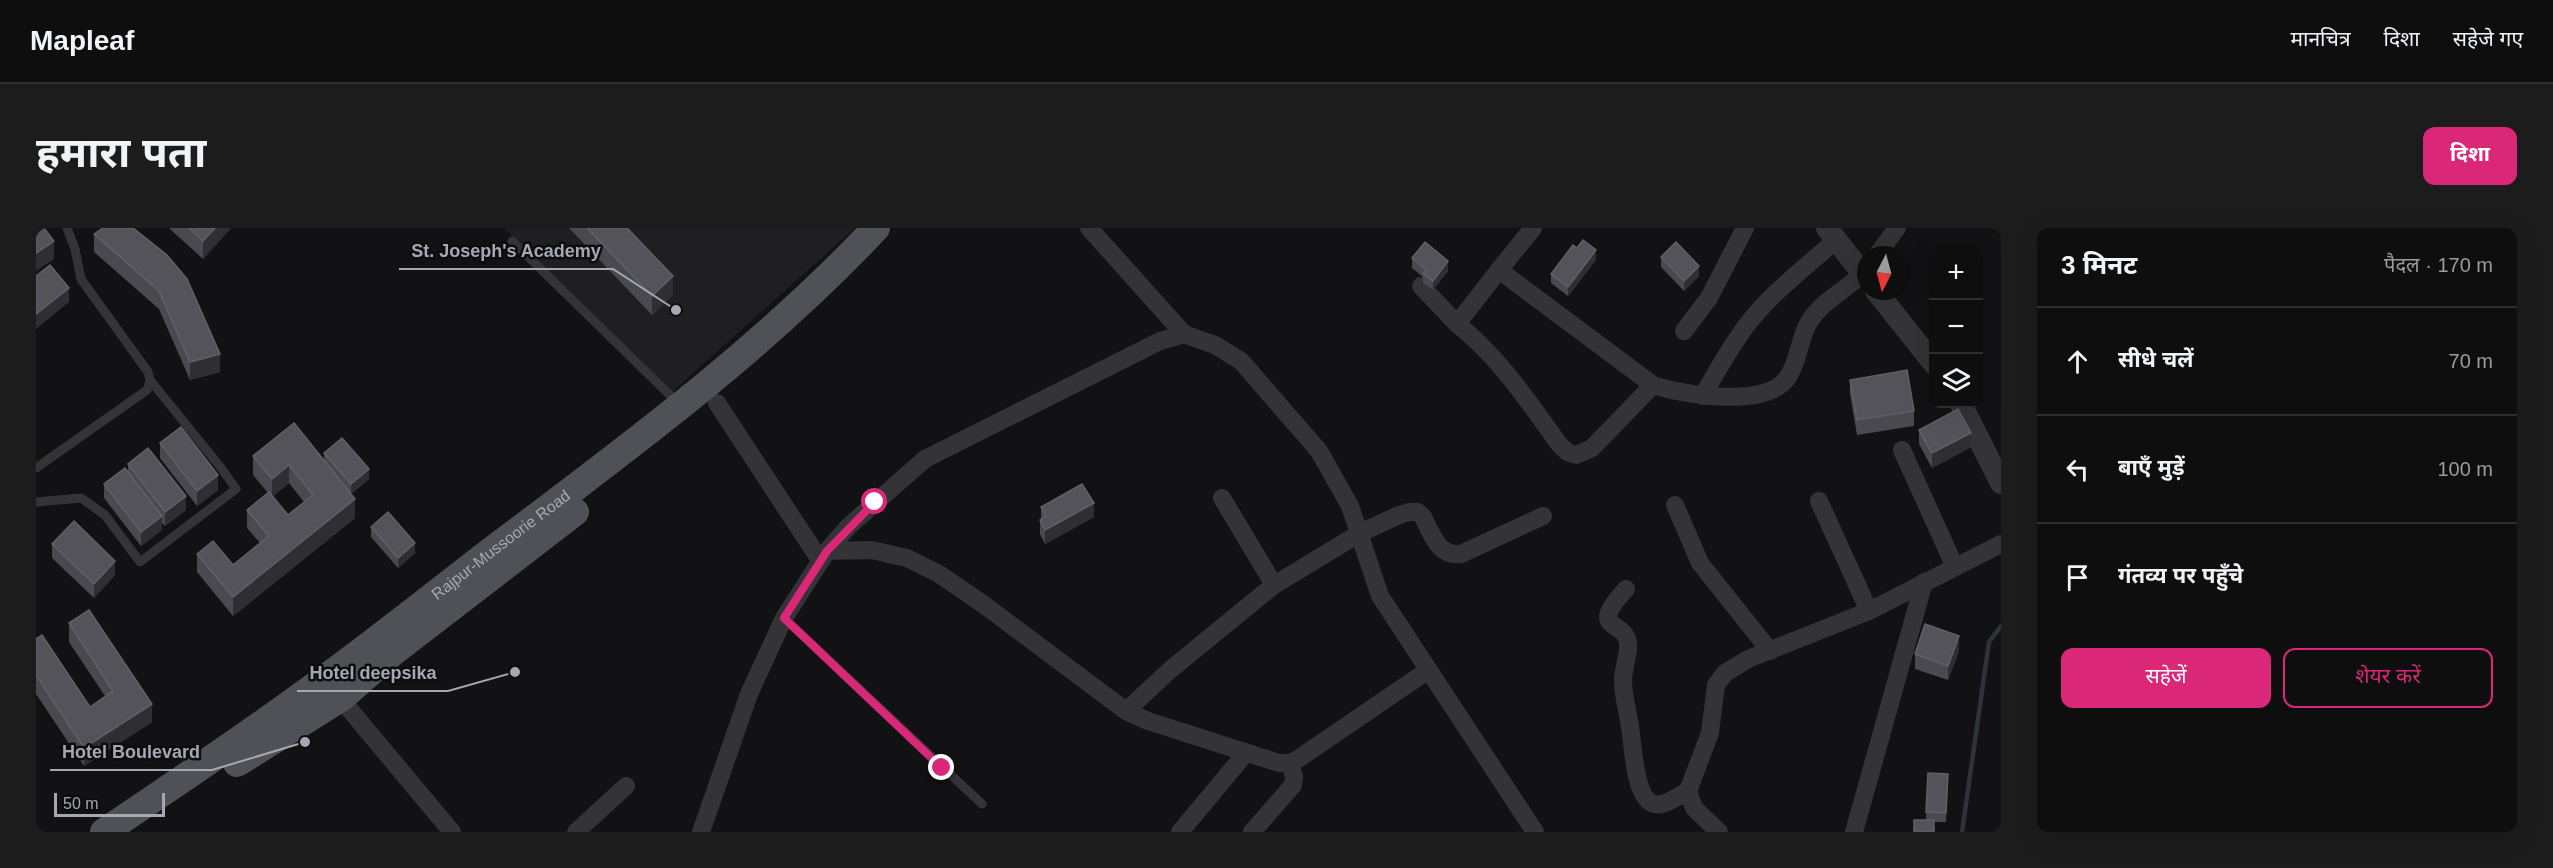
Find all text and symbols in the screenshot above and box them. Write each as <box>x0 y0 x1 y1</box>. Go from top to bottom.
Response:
text: Mapleaf <box>30 25 134 56</box>
text: मानचित्र <box>2290 27 2350 50</box>
text: दिशा <box>2383 27 2420 50</box>
text: सहेजे गए <box>2453 27 2523 50</box>
button: दिशा <box>2423 127 2517 185</box>
text: हमारा पता <box>36 129 206 176</box>
callout: St. Joseph's Academy <box>399 233 613 269</box>
text: St. Joseph's Academy <box>411 241 601 261</box>
north arrow <box>1857 246 1911 300</box>
map controls <box>1929 246 1983 408</box>
button: + <box>1929 246 1983 300</box>
text: 3 मिनट <box>2061 250 2137 280</box>
text: पैदल · 170 m <box>2384 254 2493 276</box>
button: − <box>1929 300 1983 354</box>
icon: ahead <box>2061 345 2094 378</box>
text: सीधे चलें <box>2118 347 2193 372</box>
text: 70 m <box>2449 350 2493 372</box>
button: layers <box>1929 354 1983 408</box>
icon: left <box>2061 453 2094 486</box>
text: बाएँ मुड़ें <box>2118 455 2184 480</box>
text: 100 m <box>2437 458 2493 480</box>
street label: Rajpur-Mussoorie Road <box>428 486 573 603</box>
route start <box>861 488 887 514</box>
icon: arrive <box>2061 561 2094 594</box>
text: गंतव्य पर पहुँचे <box>2118 563 2243 588</box>
button: सहेजें <box>2061 648 2271 708</box>
button: शेयर करें <box>2283 648 2493 708</box>
callout: Hotel deepsika <box>297 655 448 691</box>
text: Hotel deepsika <box>309 663 438 683</box>
callout: Hotel Boulevard <box>50 734 212 770</box>
text: Hotel Boulevard <box>62 742 200 762</box>
route end <box>928 754 954 780</box>
scale bar <box>54 790 165 818</box>
text: 50 m <box>63 795 99 812</box>

